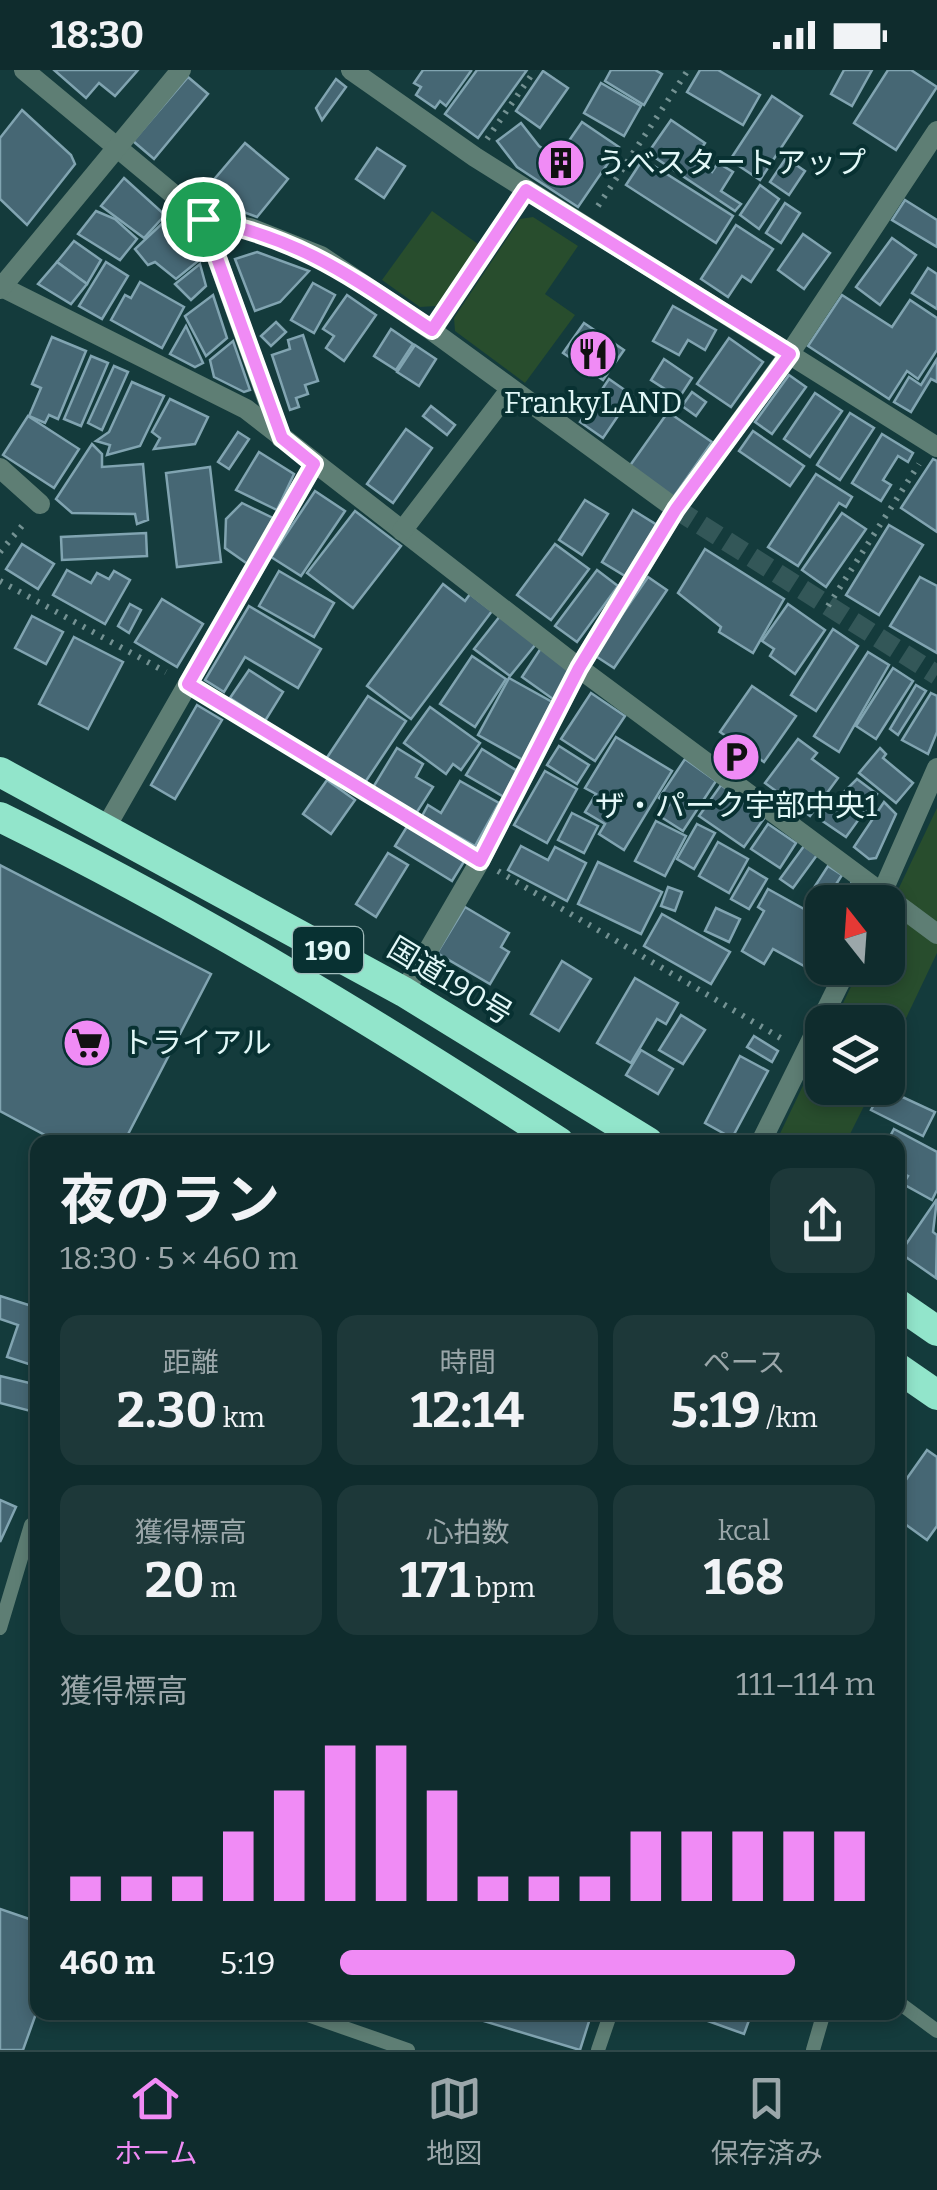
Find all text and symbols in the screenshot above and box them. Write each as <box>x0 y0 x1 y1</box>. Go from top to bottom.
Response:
text: 18:30 <box>50 12 144 58</box>
building icon: うべスタートアップ <box>535 137 587 189</box>
place label: うべスタートアップ <box>596 145 866 181</box>
pin <box>161 177 246 262</box>
icon: arrive <box>176 192 231 247</box>
restaurant icon: FrankyLAND <box>567 328 619 380</box>
place label: FrankyLAND <box>504 385 682 421</box>
parking icon: ザ・パーク宇部中央1 <box>710 731 762 783</box>
place label: ザ・パーク宇部中央1 <box>595 788 877 824</box>
north arrow <box>805 885 905 985</box>
map controls <box>805 885 905 1105</box>
road number: 190 <box>293 927 363 973</box>
street label: 国道190号 <box>381 930 519 1032</box>
button: layers <box>805 1005 905 1105</box>
supermarket icon: トライアル <box>61 1017 113 1069</box>
place label: トライアル <box>122 1025 272 1061</box>
text: 夜のラン <box>60 1168 280 1234</box>
button: share <box>770 1168 875 1273</box>
text: 18:30 · 5 × 460 m <box>60 1239 298 1277</box>
text: 距離 <box>163 1346 219 1379</box>
text: 時間 <box>439 1346 496 1379</box>
text: ペース <box>703 1346 785 1379</box>
text: 2.30 <box>117 1380 217 1440</box>
text: 12:14 <box>411 1380 524 1440</box>
text: 5:19 <box>671 1380 761 1440</box>
text: km <box>217 1401 265 1434</box>
text: /km <box>761 1401 818 1434</box>
text: kcal <box>718 1514 770 1547</box>
text: 獲得標高 <box>135 1516 247 1549</box>
text: 心拍数 <box>425 1516 510 1549</box>
text: 168 <box>704 1547 785 1607</box>
text: 20 <box>145 1550 205 1610</box>
text: 171 <box>400 1550 470 1610</box>
text: m <box>205 1571 237 1604</box>
text: bpm <box>470 1571 535 1604</box>
text: 111–114 m <box>736 1665 875 1703</box>
text: 獲得標高 <box>60 1672 188 1710</box>
text: 460 m <box>60 1944 155 1982</box>
text: 5:19 <box>220 1944 276 1982</box>
tab: ホーム <box>114 2071 197 2171</box>
tab: 地図 <box>426 2071 482 2171</box>
tab: 保存済み <box>711 2071 823 2171</box>

